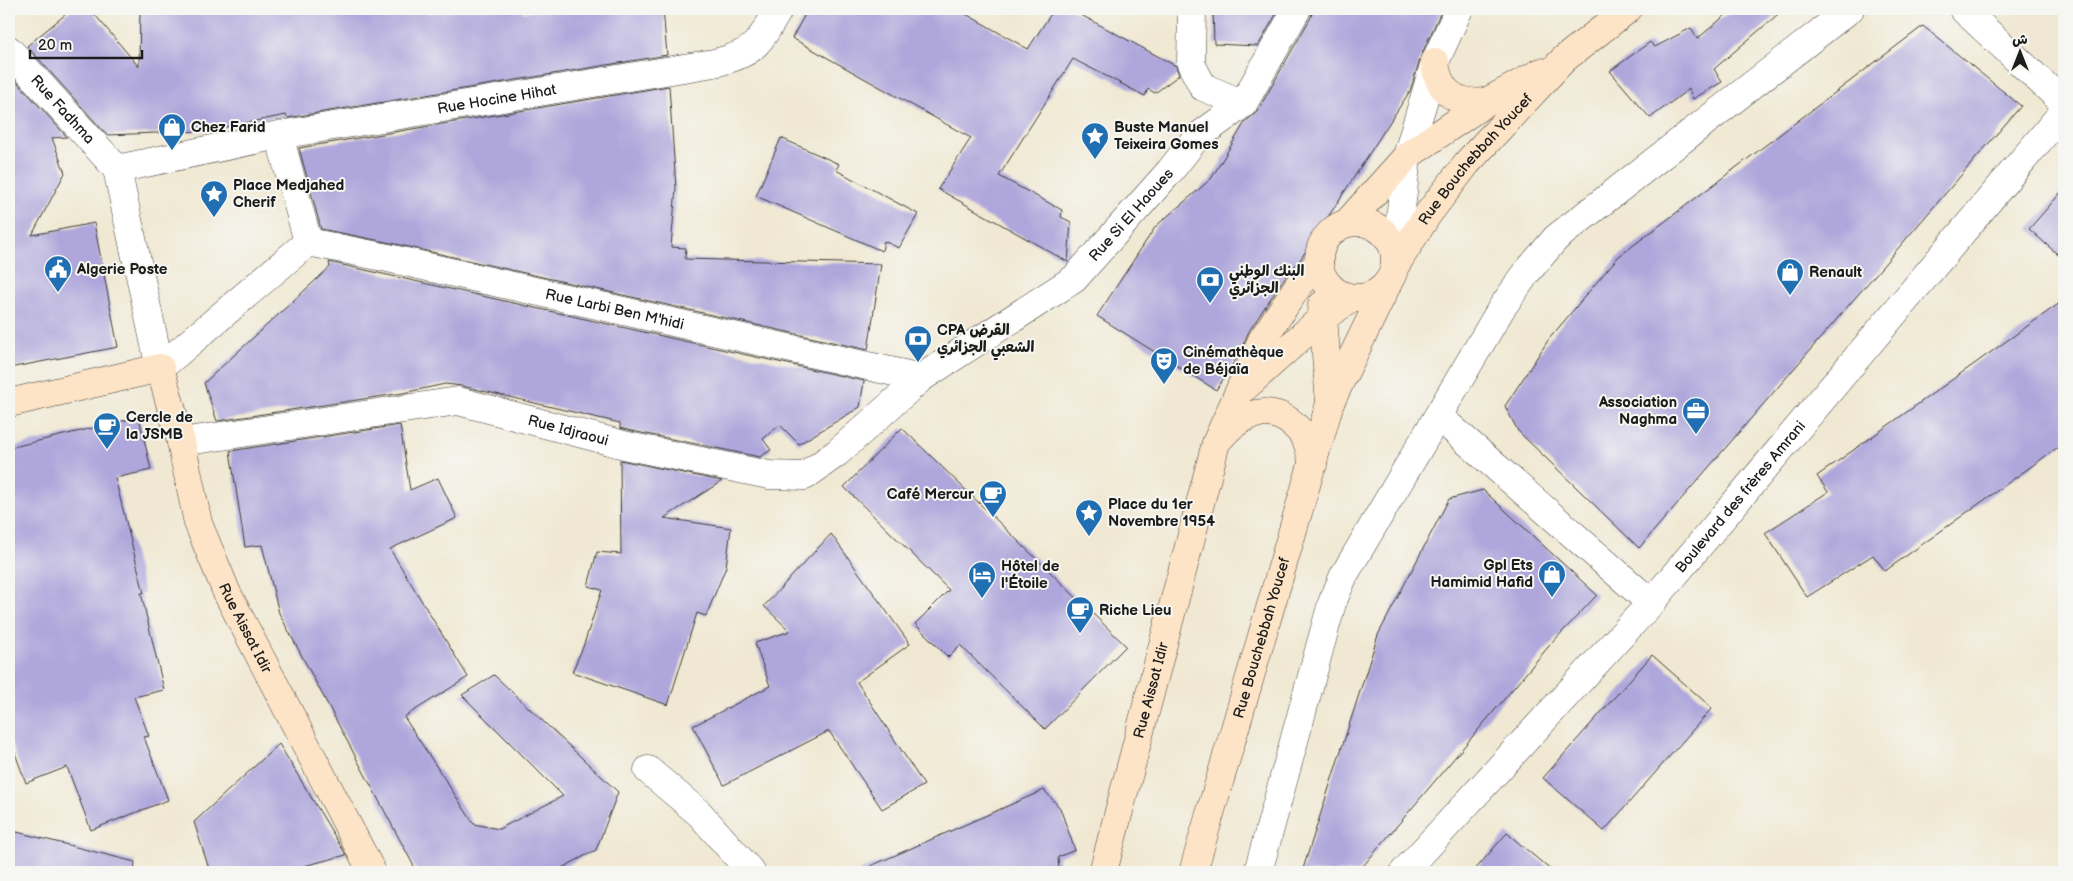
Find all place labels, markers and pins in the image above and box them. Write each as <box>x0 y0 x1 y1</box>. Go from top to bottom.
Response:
shop icon: Chez Farid <box>157 112 187 151</box>
place label: Chez Farid <box>191 118 266 137</box>
place label: Buste Manuel Teixeira Gomes <box>1114 118 1219 154</box>
place icon: Buste Manuel Teixeira Gomes <box>1080 121 1110 160</box>
place label: Place Medjahed Cherif <box>233 176 344 212</box>
place icon: Place Medjahed Cherif <box>199 179 229 218</box>
public building icon: Algerie Poste <box>43 254 73 293</box>
shop icon: Renault <box>1775 257 1805 296</box>
place label: Algerie Poste <box>76 260 168 279</box>
place label: البنك الوطني الجزائري <box>1229 262 1304 300</box>
place label: Renault <box>1809 263 1862 282</box>
bank icon: البنك الوطني الجزائري <box>1195 265 1225 304</box>
place label: CPA القرض الشعبي الجزائري <box>937 321 1034 361</box>
bank icon: CPA القرض الشعبي الجزائري <box>903 324 933 363</box>
place label: Cinémathèque de Béjaïa <box>1183 343 1284 379</box>
theatre icon: Cinémathèque de Béjaïa <box>1149 346 1179 385</box>
place label: Association Naghma <box>1598 393 1677 429</box>
office icon: Association Naghma <box>1681 396 1711 435</box>
place label: Cercle de la JSMB <box>126 408 193 444</box>
cafe icon: Cercle de la JSMB <box>92 411 122 450</box>
cafe icon: Café Mercur <box>978 479 1008 518</box>
place label: Café Mercur <box>887 485 975 504</box>
place label: Place du 1er Novembre 1954 <box>1108 495 1215 531</box>
place icon: Place du 1er Novembre 1954 <box>1074 498 1104 537</box>
place label: Gpl Ets Hamimid Hafid <box>1430 556 1533 592</box>
place label: Hôtel de l'Étoile <box>1001 557 1060 593</box>
shop icon: Gpl Ets Hamimid Hafid <box>1537 559 1567 598</box>
hotel icon: Hôtel de l'Étoile <box>967 560 997 599</box>
cafe icon: Riche Lieu <box>1065 595 1095 634</box>
place label: Riche Lieu <box>1099 601 1171 620</box>

